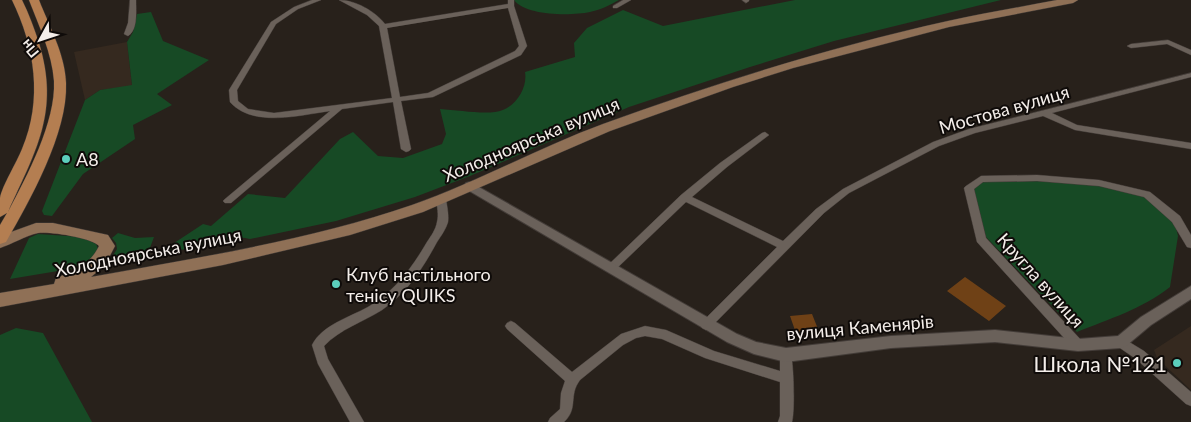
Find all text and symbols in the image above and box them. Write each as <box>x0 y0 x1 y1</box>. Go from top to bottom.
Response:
north arrow <box>15 15 65 65</box>
text: Пн <box>17 36 42 61</box>
street label: Мостова вулиця <box>936 80 1072 138</box>
street label: Холодноярська вулиця <box>439 92 623 186</box>
place label: А8 <box>76 148 99 170</box>
marker: А8 <box>60 153 72 165</box>
street label: Холодноярська вулиця <box>53 223 243 281</box>
street label: Кругла вулиця <box>993 228 1089 332</box>
place label: Клуб настільного тенісу QUIKS <box>346 263 491 306</box>
marker: Клуб настільного тенісу QUIKS <box>330 278 342 290</box>
street label: вулиця Каменярів <box>785 310 935 344</box>
place label: Школа №121 <box>1034 351 1167 376</box>
marker: Школа №121 <box>1171 357 1183 369</box>

